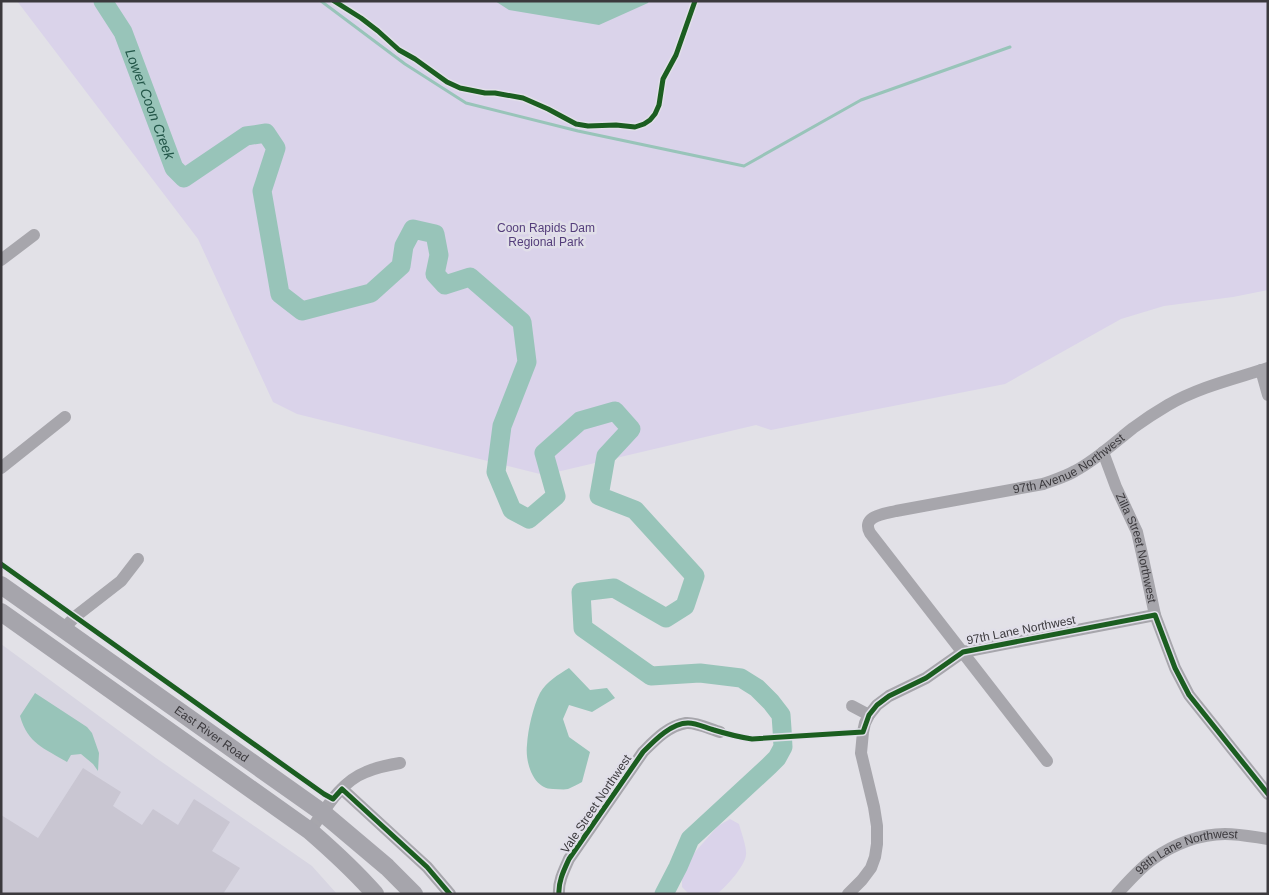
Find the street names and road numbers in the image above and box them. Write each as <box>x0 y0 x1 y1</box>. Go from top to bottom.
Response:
street label: 97th Avenue Northwest <box>1012 431 1128 496</box>
street label: Zilla Street Northwest <box>1113 491 1159 605</box>
street label: 97th Lane Northwest <box>965 612 1077 647</box>
street label: East River Road <box>172 703 251 765</box>
street label: Vale Street Northwest <box>558 752 635 856</box>
street label: 98th Lane Northwest <box>1132 827 1239 877</box>

